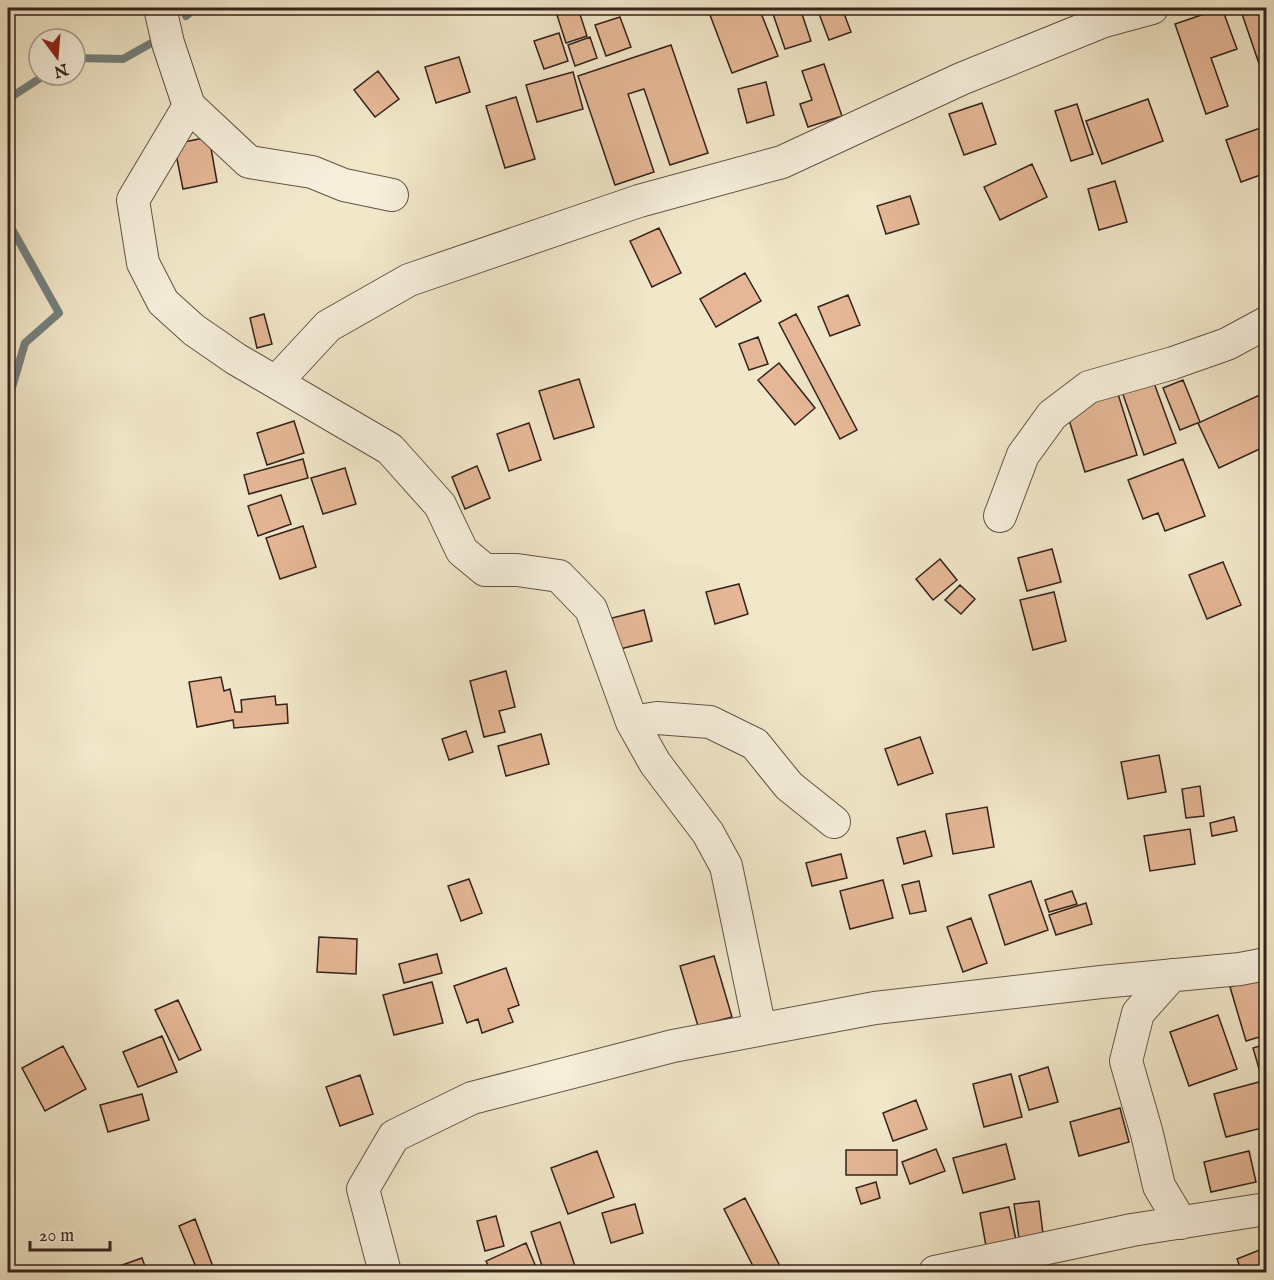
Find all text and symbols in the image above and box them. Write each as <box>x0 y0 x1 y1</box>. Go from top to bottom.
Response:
north arrow <box>27 27 87 87</box>
text: N <box>51 58 71 81</box>
scale bar <box>30 1214 110 1252</box>
text: 20 m <box>39 1225 74 1248</box>

